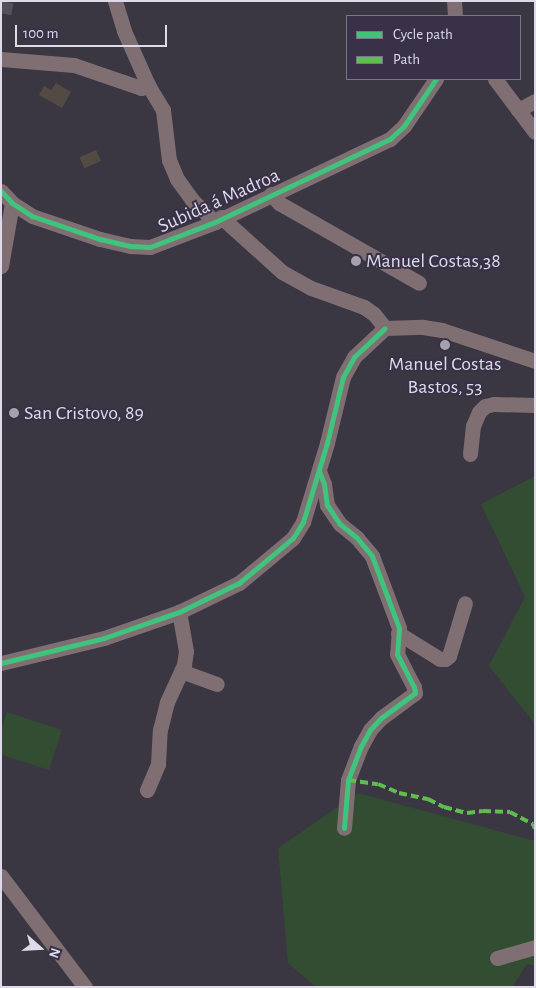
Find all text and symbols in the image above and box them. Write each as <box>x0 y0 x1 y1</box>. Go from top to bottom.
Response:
scale bar <box>18 15 170 47</box>
legend <box>346 15 521 80</box>
text: 100 m <box>23 26 58 41</box>
text: Cycle path <box>393 27 453 42</box>
text: Path <box>393 52 420 67</box>
street label: Subida á Madroa <box>154 163 284 239</box>
place label: Manuel Costas,38 <box>366 249 501 273</box>
marker: Manuel Costas,38 <box>350 255 362 267</box>
marker: Manuel Costas Bastos, 53 <box>439 339 451 351</box>
place label: Manuel Costas Bastos, 53 <box>389 353 501 400</box>
place label: San Cristovo, 89 <box>24 401 144 425</box>
marker: San Cristovo, 89 <box>8 407 20 419</box>
north arrow <box>15 923 65 973</box>
text: N <box>46 946 62 960</box>

